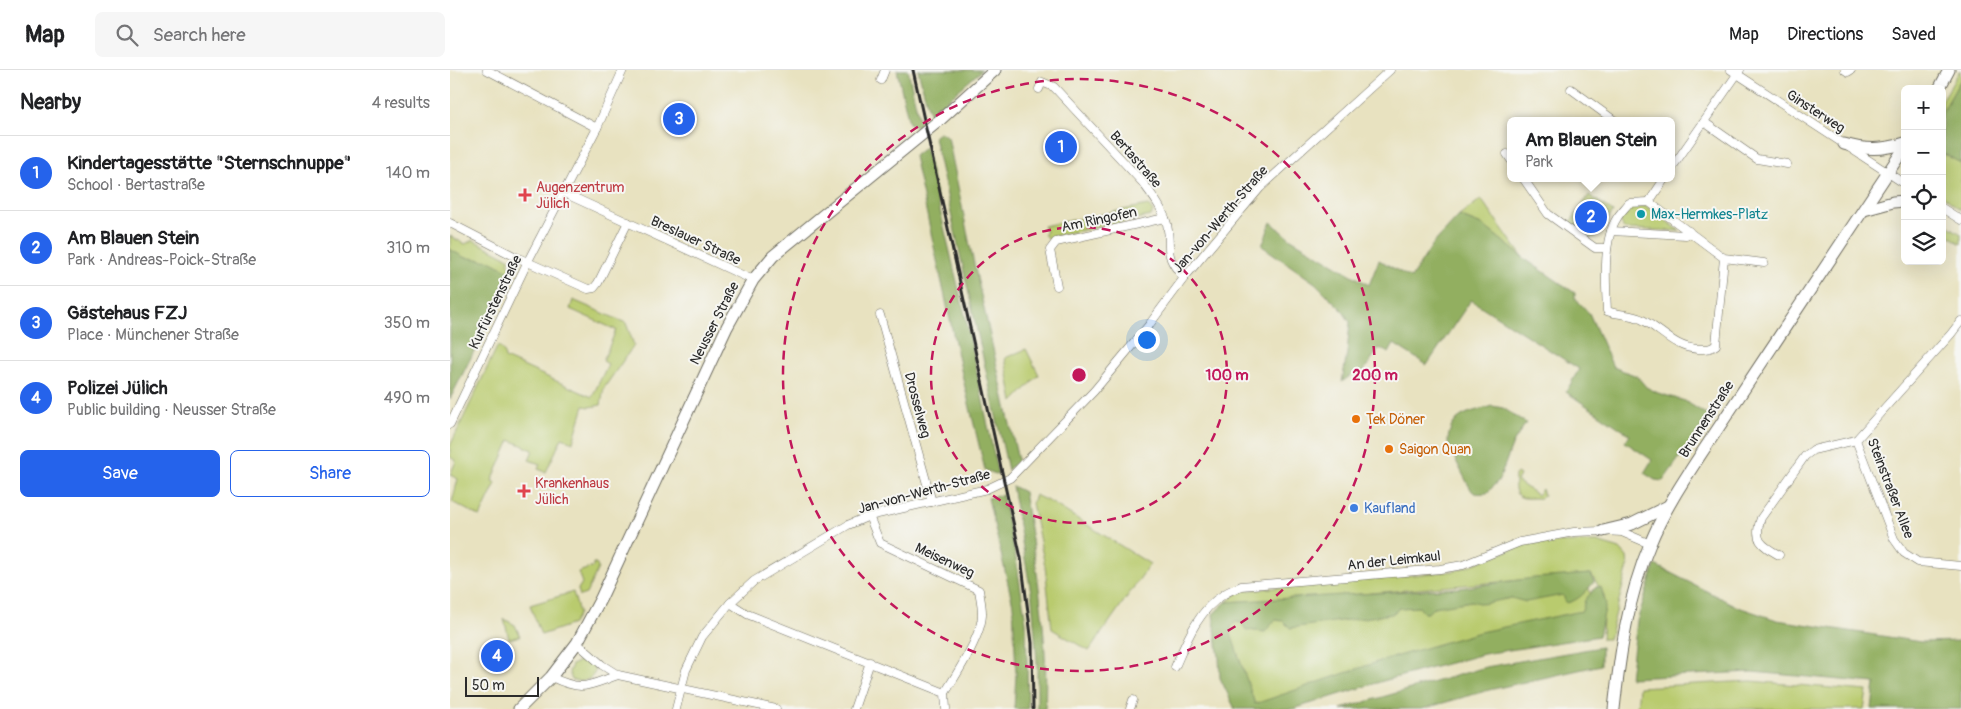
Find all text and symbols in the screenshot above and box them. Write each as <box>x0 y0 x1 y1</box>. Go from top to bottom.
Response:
search box <box>95 12 445 57</box>
text: Map <box>25 20 65 49</box>
icon: search <box>113 21 141 49</box>
text: Search here <box>153 23 246 47</box>
text: Map <box>1729 23 1759 46</box>
text: Directions <box>1787 23 1863 46</box>
text: Saved <box>1891 23 1936 46</box>
map controls <box>1901 85 1946 265</box>
button: + <box>1901 85 1946 130</box>
street label: Ginsterweg <box>1783 86 1848 137</box>
text: Nearby <box>20 89 81 116</box>
text: 4 results <box>372 93 430 113</box>
pin: 3 <box>663 100 695 138</box>
popup <box>1507 117 1675 182</box>
street label: Bertastraße <box>1106 127 1165 191</box>
pin: 1 <box>1045 128 1077 166</box>
text: Am Blauen Stein <box>1525 128 1657 152</box>
button: − <box>1901 130 1946 175</box>
text: Kindertagesstätte "Sternschnuppe" <box>67 151 351 175</box>
text: Park <box>1525 152 1553 172</box>
street label: Jan-von-Werth-Straße <box>1169 162 1272 276</box>
text: 1 <box>33 163 39 183</box>
text: 140 m <box>386 163 430 183</box>
text: School · Bertastraße <box>67 175 205 195</box>
button: locate <box>1901 175 1946 220</box>
place label: Augenzentrum Jülich <box>536 179 625 212</box>
marker: Augenzentrum Jülich <box>518 188 532 202</box>
pin: 2 <box>1575 198 1607 236</box>
street label: Am Ringofen <box>1060 203 1138 236</box>
place label: Max-Hermkes-Platz <box>1651 206 1768 223</box>
marker: Max-Hermkes-Platz <box>1635 208 1647 220</box>
street label: Breslauer Straße <box>648 212 744 269</box>
button: layers <box>1901 220 1946 265</box>
text: Am Blauen Stein <box>67 226 199 250</box>
text: 2 <box>32 238 40 258</box>
text: 310 m <box>386 238 430 258</box>
text: Park · Andreas-Poick-Straße <box>67 250 256 270</box>
street label: Kurfürstenstraße <box>465 252 526 352</box>
street label: Neusser Straße <box>686 279 743 368</box>
text: Gästehaus FZJ <box>67 301 187 325</box>
text: 3 <box>32 313 40 333</box>
text: 350 m <box>384 313 430 333</box>
text: Place · Münchener Straße <box>67 325 239 345</box>
your location <box>1134 327 1160 353</box>
centre of rings <box>1070 366 1088 384</box>
text: 100 m <box>1206 366 1248 385</box>
text: 200 m <box>1352 366 1398 385</box>
street label: Drosselweg <box>901 370 934 440</box>
text: Polizei Jülich <box>67 376 168 400</box>
street label: Brunnenstraße <box>1675 378 1738 461</box>
text: 4 <box>31 388 41 408</box>
text: 490 m <box>384 388 430 408</box>
text: Public building · Neusser Straße <box>67 400 276 420</box>
place label: Tek Döner <box>1366 411 1425 428</box>
marker: Tek Döner <box>1350 413 1362 425</box>
street label: Steinstraßer Allee <box>1864 436 1918 541</box>
place label: Saigon Quan <box>1399 441 1471 458</box>
marker: Saigon Quan <box>1383 443 1395 455</box>
button: Save <box>20 450 220 497</box>
button: Share <box>230 450 430 497</box>
street label: Jan-von-Werth-Straße <box>856 466 992 517</box>
place label: Krankenhaus Jülich <box>535 475 610 508</box>
marker: Krankenhaus Jülich <box>517 484 531 498</box>
place label: Kaufland <box>1364 500 1416 517</box>
marker: Kaufland <box>1348 502 1360 514</box>
street label: Meisenweg <box>912 539 977 582</box>
street label: An der Leimkaul <box>1347 547 1442 574</box>
pin: 4 <box>481 637 513 675</box>
scale bar <box>465 674 539 697</box>
text: 50 m <box>472 677 505 694</box>

